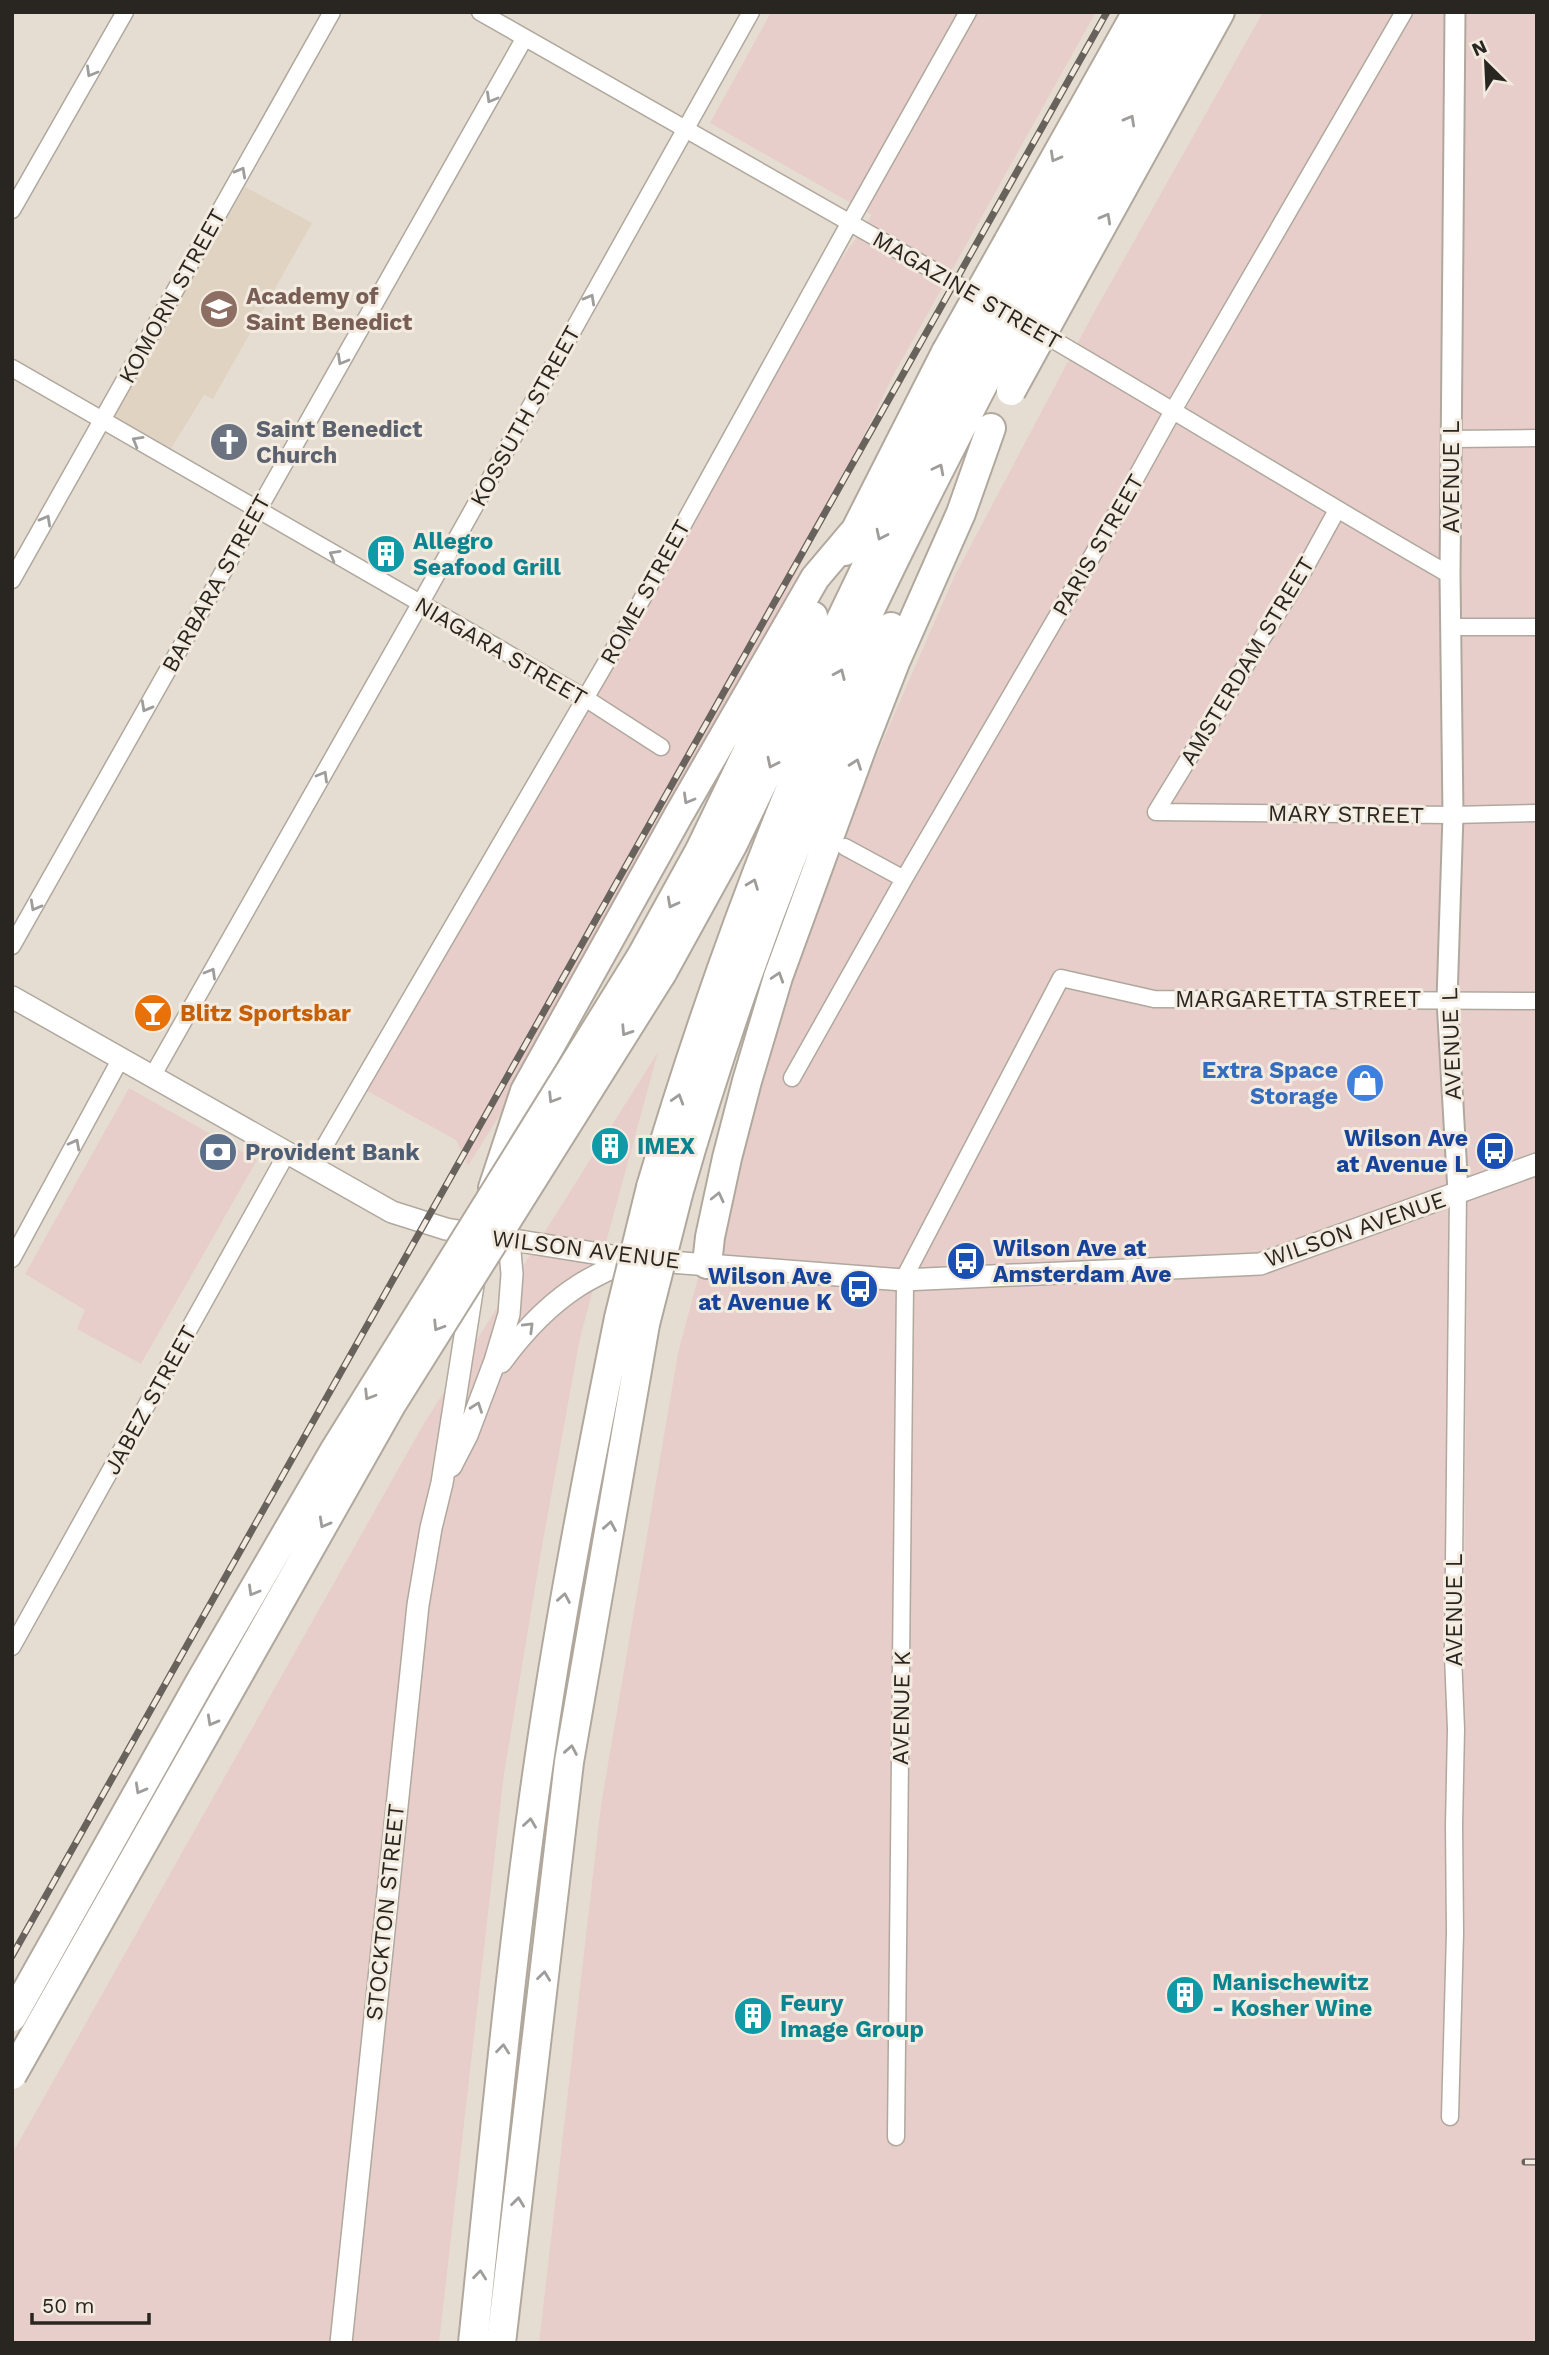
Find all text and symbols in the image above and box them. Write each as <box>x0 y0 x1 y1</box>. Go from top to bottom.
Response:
north arrow <box>1451 28 1521 98</box>
text: N <box>1468 35 1490 61</box>
one-way arrow <box>86 64 99 77</box>
one-way arrow <box>486 91 499 103</box>
one-way arrow <box>1122 115 1135 128</box>
one-way arrow <box>1050 150 1063 163</box>
one-way arrow <box>233 167 246 180</box>
street label: KOMORN STREET <box>113 204 232 388</box>
one-way arrow <box>1098 213 1111 226</box>
street label: MAGAZINE STREET <box>868 225 1066 356</box>
place label: Academy of Saint Benedict <box>246 283 412 336</box>
school or university icon: Academy of Saint Benedict <box>198 288 240 330</box>
one-way arrow <box>581 294 595 306</box>
street label: KOSSUTH STREET <box>465 321 586 511</box>
one-way arrow <box>337 352 350 365</box>
place label: Saint Benedict Church <box>256 416 422 469</box>
street label: AVENUE L <box>1438 420 1465 533</box>
church icon: Saint Benedict Church <box>208 421 250 463</box>
one-way arrow <box>132 436 145 449</box>
one-way arrow <box>930 464 944 476</box>
street label: PARIS STREET <box>1047 469 1150 621</box>
street label: BARBARA STREET <box>156 490 277 677</box>
one-way arrow <box>38 515 51 528</box>
street label: ROME STREET <box>595 515 696 669</box>
place label: Allegro Seafood Grill <box>413 528 561 581</box>
one-way arrow <box>875 528 889 540</box>
building icon: Allegro Seafood Grill <box>365 533 407 575</box>
one-way arrow <box>329 550 342 563</box>
street label: AMSTERDAM STREET <box>1175 552 1320 770</box>
street label: NIAGARA STREET <box>410 591 592 712</box>
one-way arrow <box>832 669 846 681</box>
one-way arrow <box>141 700 154 713</box>
one-way arrow <box>767 755 781 768</box>
one-way arrow <box>847 758 861 770</box>
one-way arrow <box>315 770 328 783</box>
one-way arrow <box>683 792 696 805</box>
street label: MARY STREET <box>1268 800 1424 829</box>
one-way arrow <box>745 878 759 890</box>
one-way arrow <box>666 895 680 908</box>
one-way arrow <box>30 898 43 911</box>
one-way arrow <box>203 968 216 981</box>
one-way arrow <box>770 972 784 984</box>
street label: MARGARETTA STREET <box>1175 986 1421 1013</box>
street label: AVENUE L <box>1436 987 1467 1101</box>
bar icon: Blitz Sportsbar <box>132 992 174 1034</box>
place label: Blitz Sportsbar <box>180 1000 351 1027</box>
one-way arrow <box>622 1024 635 1037</box>
place label: Extra Space Storage <box>1202 1057 1338 1110</box>
shop icon: Extra Space Storage <box>1344 1062 1386 1104</box>
one-way arrow <box>549 1091 562 1104</box>
one-way arrow <box>670 1093 684 1105</box>
building icon: IMEX <box>589 1125 631 1167</box>
place label: Wilson Ave at Avenue L <box>1336 1125 1468 1178</box>
bus stop icon: Wilson Ave at Avenue L <box>1474 1130 1516 1172</box>
bank icon: Provident Bank <box>197 1131 239 1173</box>
place label: IMEX <box>637 1133 696 1160</box>
one-way arrow <box>67 1139 80 1151</box>
place label: Provident Bank <box>245 1139 420 1166</box>
street label: WILSON AVENUE <box>1261 1186 1449 1273</box>
one-way arrow <box>710 1191 725 1203</box>
street label: WILSON AVENUE <box>490 1225 682 1274</box>
place label: Wilson Ave at Amsterdam Ave <box>993 1235 1172 1288</box>
bus stop icon: Wilson Ave at Amsterdam Ave <box>945 1240 987 1282</box>
place label: Wilson Ave at Avenue K <box>698 1263 832 1316</box>
bus stop icon: Wilson Ave at Avenue K <box>838 1268 880 1310</box>
one-way arrow <box>434 1319 447 1332</box>
street label: JABEZ STREET <box>98 1321 203 1479</box>
one-way arrow <box>521 1322 534 1335</box>
one-way arrow <box>364 1388 377 1401</box>
one-way arrow <box>469 1402 483 1414</box>
one-way arrow <box>319 1516 332 1528</box>
one-way arrow <box>602 1520 617 1532</box>
street label: AVENUE L <box>1441 1553 1468 1666</box>
one-way arrow <box>248 1584 261 1597</box>
one-way arrow <box>556 1592 571 1604</box>
street label: AVENUE K <box>887 1651 916 1765</box>
one-way arrow <box>207 1714 220 1726</box>
one-way arrow <box>563 1744 578 1756</box>
one-way arrow <box>135 1782 148 1794</box>
street label: STOCKTON STREET <box>361 1802 410 2022</box>
one-way arrow <box>522 1817 537 1829</box>
place label: Manischewitz - Kosher Wine <box>1212 1969 1372 2022</box>
one-way arrow <box>537 1970 552 1982</box>
building icon: Manischewitz - Kosher Wine <box>1164 1974 1206 2016</box>
place label: Feury Image Group <box>780 1990 924 2043</box>
building icon: Feury Image Group <box>732 1995 774 2037</box>
one-way arrow <box>495 2043 510 2054</box>
one-way arrow <box>510 2196 525 2208</box>
one-way arrow <box>472 2269 487 2280</box>
scale bar <box>32 2282 149 2326</box>
text: 50 m <box>42 2293 94 2318</box>

